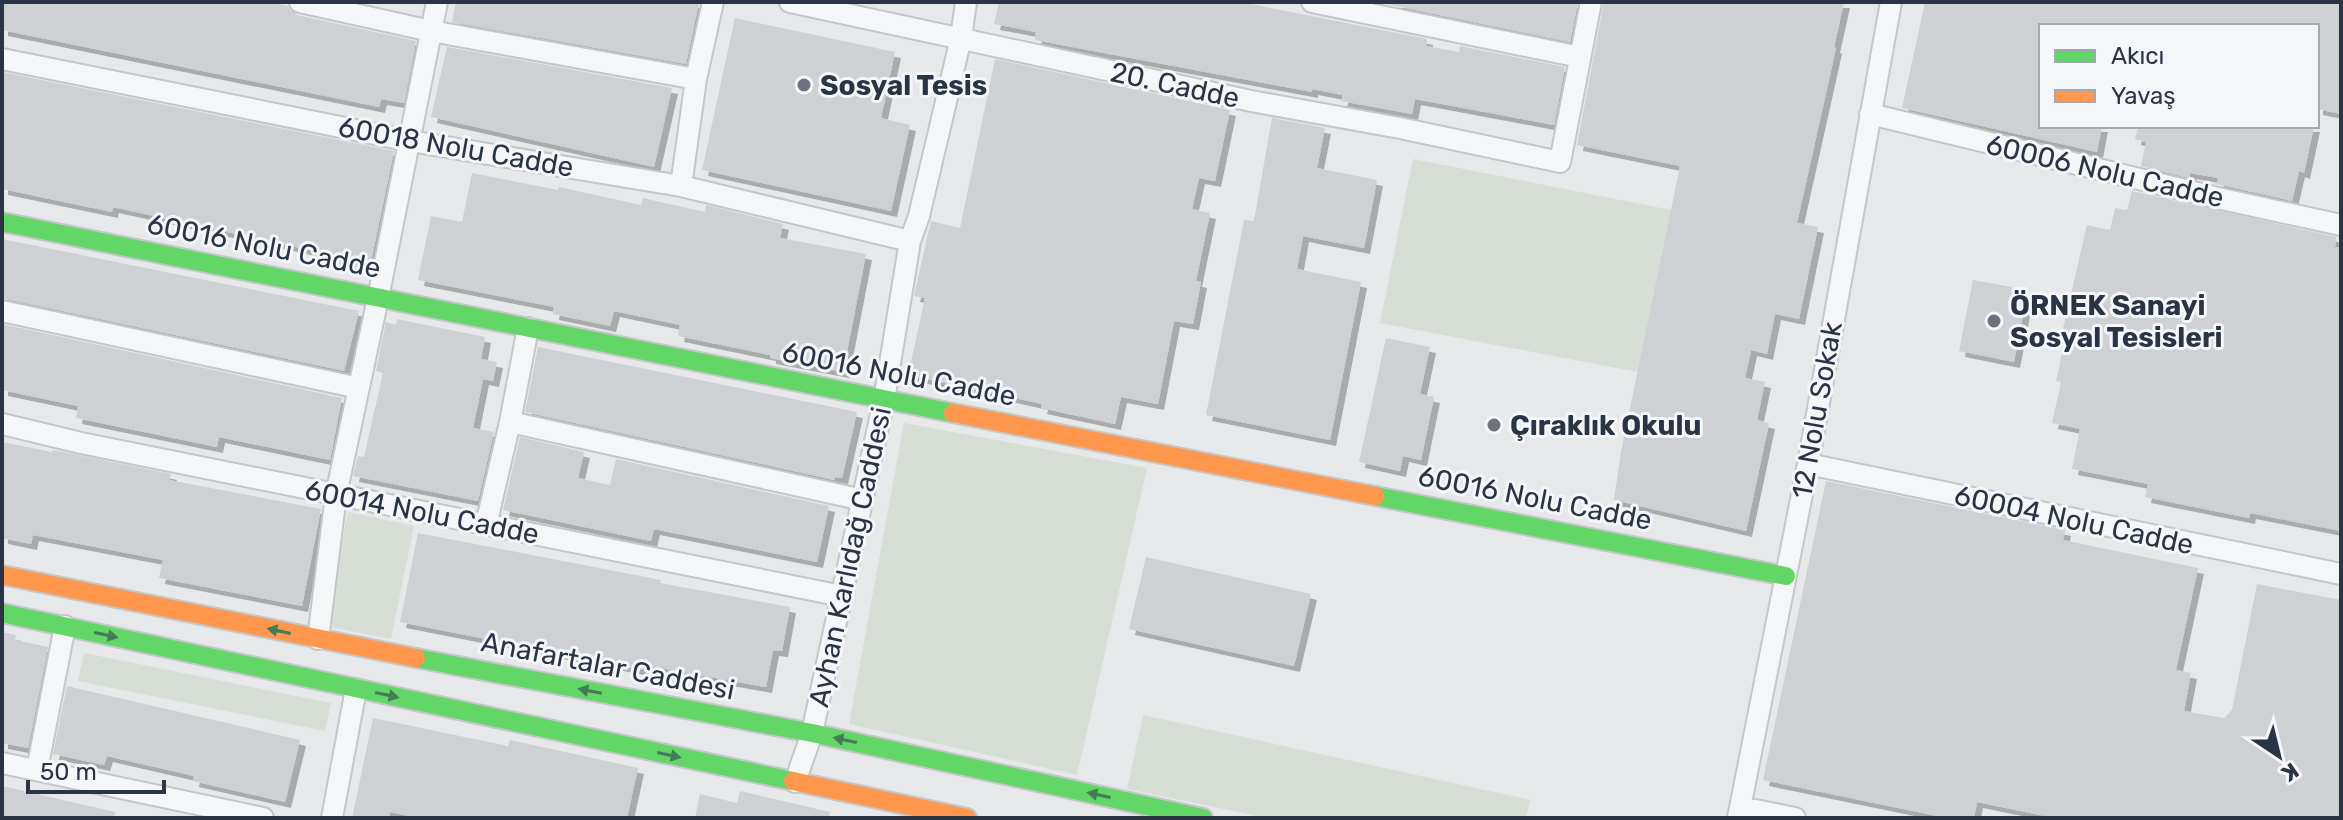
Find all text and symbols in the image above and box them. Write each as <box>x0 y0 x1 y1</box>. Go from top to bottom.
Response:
legend <box>2039 24 2319 128</box>
text: Akıcı <box>2111 42 2164 70</box>
street label: 20. Cadde <box>1108 55 1242 115</box>
place label: Sosyal Tesis <box>820 69 987 102</box>
marker: Sosyal Tesis <box>795 76 813 94</box>
text: Yavaş <box>2111 82 2175 110</box>
street label: 60018 Nolu Cadde <box>336 110 576 184</box>
street label: 60006 Nolu Cadde <box>1983 128 2227 214</box>
street label: 60016 Nolu Cadde <box>144 207 384 285</box>
place label: ÖRNEK Sanayi Sosyal Tesisleri <box>2010 289 2223 354</box>
marker: ÖRNEK Sanayi Sosyal Tesisleri <box>1985 312 2003 330</box>
street label: 12 Nolu Sokak <box>1785 319 1849 501</box>
street label: 60016 Nolu Cadde <box>779 335 1019 413</box>
street label: Ayhan Karlıdağ Caddesi <box>802 404 898 710</box>
place label: Çıraklık Okulu <box>1510 409 1701 442</box>
marker: Çıraklık Okulu <box>1485 416 1503 434</box>
street label: 60016 Nolu Cadde <box>1415 459 1655 537</box>
street label: 60014 Nolu Cadde <box>302 473 542 551</box>
street label: 60004 Nolu Cadde <box>1951 479 2197 561</box>
one-way arrow <box>267 625 292 637</box>
street label: Anafartalar Caddesi <box>479 625 737 707</box>
one-way arrow <box>93 629 118 642</box>
one-way arrow <box>577 684 602 696</box>
one-way arrow <box>375 689 400 702</box>
north arrow <box>2239 716 2319 796</box>
one-way arrow <box>832 733 857 746</box>
scale bar <box>28 744 164 794</box>
one-way arrow <box>657 749 682 762</box>
text: K <box>2276 757 2304 787</box>
text: 50 m <box>40 758 97 786</box>
one-way arrow <box>1086 788 1111 801</box>

